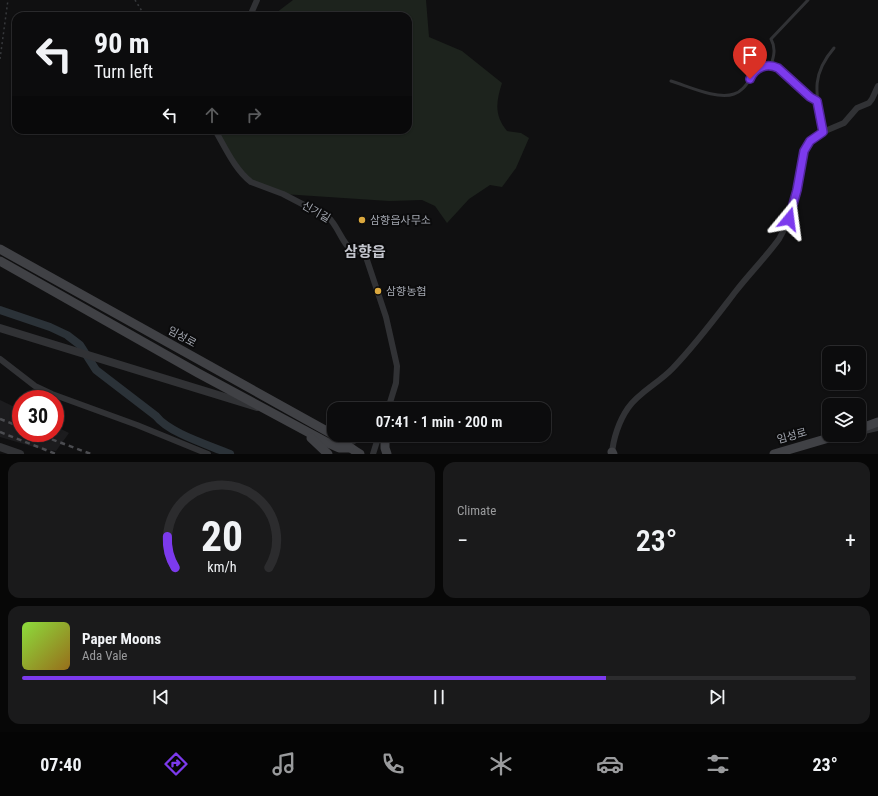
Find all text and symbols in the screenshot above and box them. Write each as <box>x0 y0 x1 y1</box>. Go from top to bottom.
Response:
text: 90 m <box>94 27 150 60</box>
icon: left <box>28 28 80 80</box>
pin <box>733 38 767 79</box>
icon: arrive <box>739 44 761 66</box>
text: Turn left <box>94 61 153 82</box>
icon: left <box>159 104 181 126</box>
icon: ahead <box>201 104 223 126</box>
icon: right <box>243 104 265 126</box>
position arrow <box>768 198 810 240</box>
street label: 신기길 <box>300 199 332 225</box>
place label: 삼향읍사무소 <box>370 214 431 227</box>
marker: 삼향읍사무소 <box>357 215 367 225</box>
district label: 삼향읍 <box>344 243 386 261</box>
place label: 삼향농협 <box>386 285 426 298</box>
marker: 삼향농협 <box>373 286 383 296</box>
street label: 임성로 <box>166 324 198 350</box>
map controls <box>822 346 866 442</box>
button: sound <box>822 346 866 390</box>
speed limit sign: 30 <box>12 390 64 442</box>
button: layers <box>822 398 866 442</box>
text: 07:41 · 1 min · 200 m <box>376 413 502 431</box>
street label: 임성로 <box>776 426 808 446</box>
text: Climate <box>457 503 496 518</box>
text: 20 <box>200 512 243 561</box>
text: 23° <box>636 523 677 558</box>
text: − <box>457 528 468 553</box>
text: + <box>845 528 856 553</box>
text: km/h <box>207 559 236 575</box>
text: Paper Moons <box>82 630 161 648</box>
text: Ada Vale <box>82 648 127 663</box>
icon: previous <box>150 686 172 708</box>
icon: pause <box>428 686 450 708</box>
icon: next <box>706 686 728 708</box>
icon: directions <box>162 750 190 778</box>
icon: music <box>270 750 298 778</box>
icon: phone <box>379 750 407 778</box>
icon: climate <box>487 750 515 778</box>
icon: car <box>596 750 624 778</box>
icon: filters <box>704 750 732 778</box>
text: 07:40 <box>40 754 82 775</box>
text: 23° <box>812 754 838 775</box>

